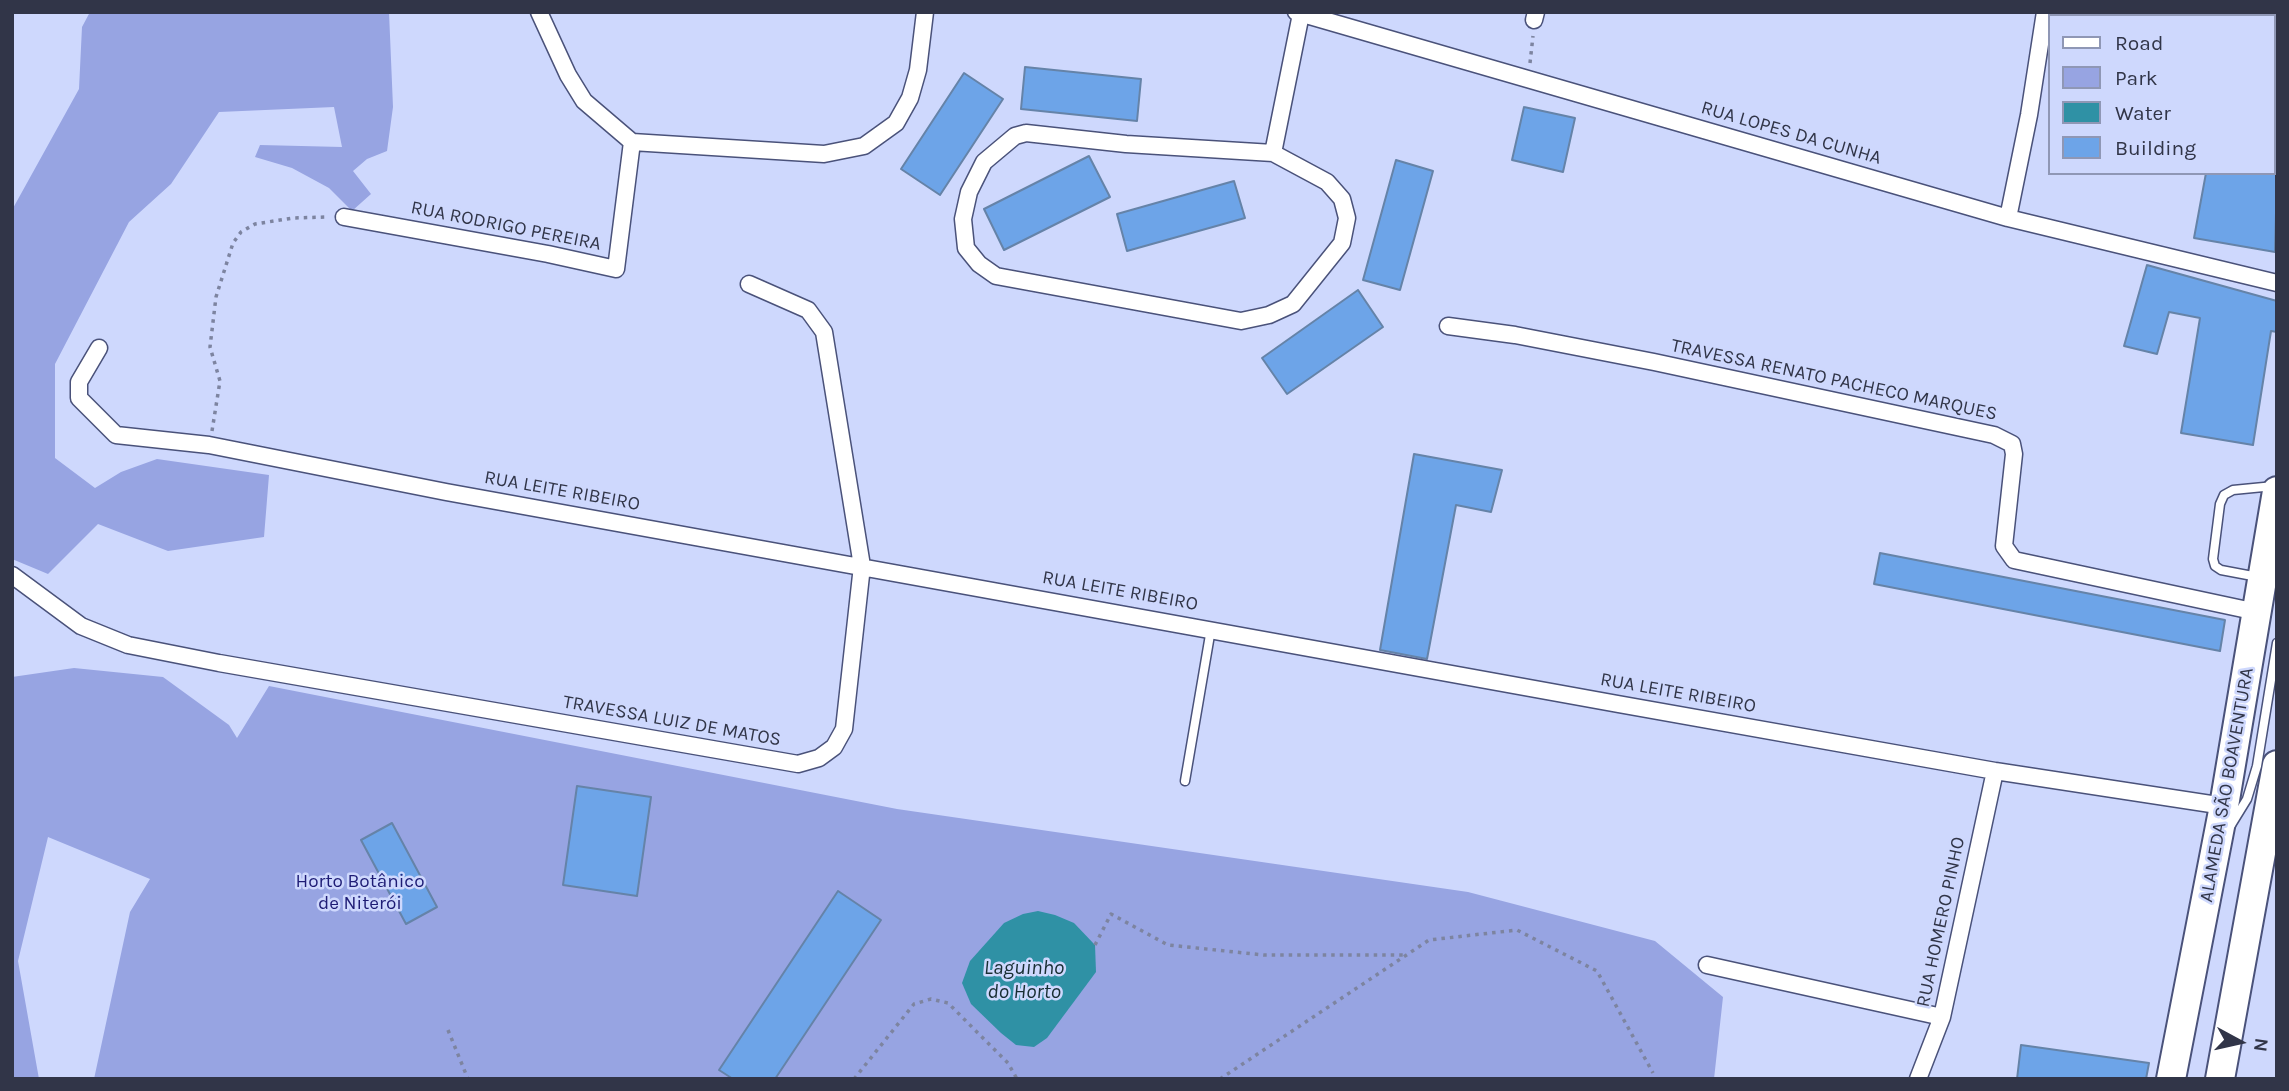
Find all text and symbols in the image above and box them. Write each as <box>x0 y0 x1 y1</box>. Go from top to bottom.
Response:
legend <box>2048 14 2275 175</box>
text: Road <box>2115 31 2163 55</box>
text: Park <box>2115 66 2158 90</box>
street label: RUA LOPES DA CUNHA <box>1698 96 1884 170</box>
text: Water <box>2115 101 2171 125</box>
text: Building <box>2115 136 2196 160</box>
street label: RUA RODRIGO PEREIRA <box>409 196 603 256</box>
street label: TRAVESSA RENATO PACHECO MARQUES <box>1669 334 1999 426</box>
street label: RUA LEITE RIBEIRO <box>482 466 642 516</box>
street label: RUA LEITE RIBEIRO <box>1040 566 1200 616</box>
street label: ALAMEDA SÃO BOAVENTURA <box>2195 666 2259 904</box>
street label: RUA LEITE RIBEIRO <box>1598 668 1758 718</box>
street label: TRAVESSA LUIZ DE MATOS <box>561 691 783 751</box>
street label: RUA HOMERO PINHO <box>1912 835 1970 1009</box>
park label: Horto Botânico de Niterói <box>295 871 425 915</box>
water label: Laguinho do Horto <box>984 955 1064 1005</box>
north arrow <box>2205 1007 2275 1077</box>
text: N <box>2249 1037 2273 1053</box>

